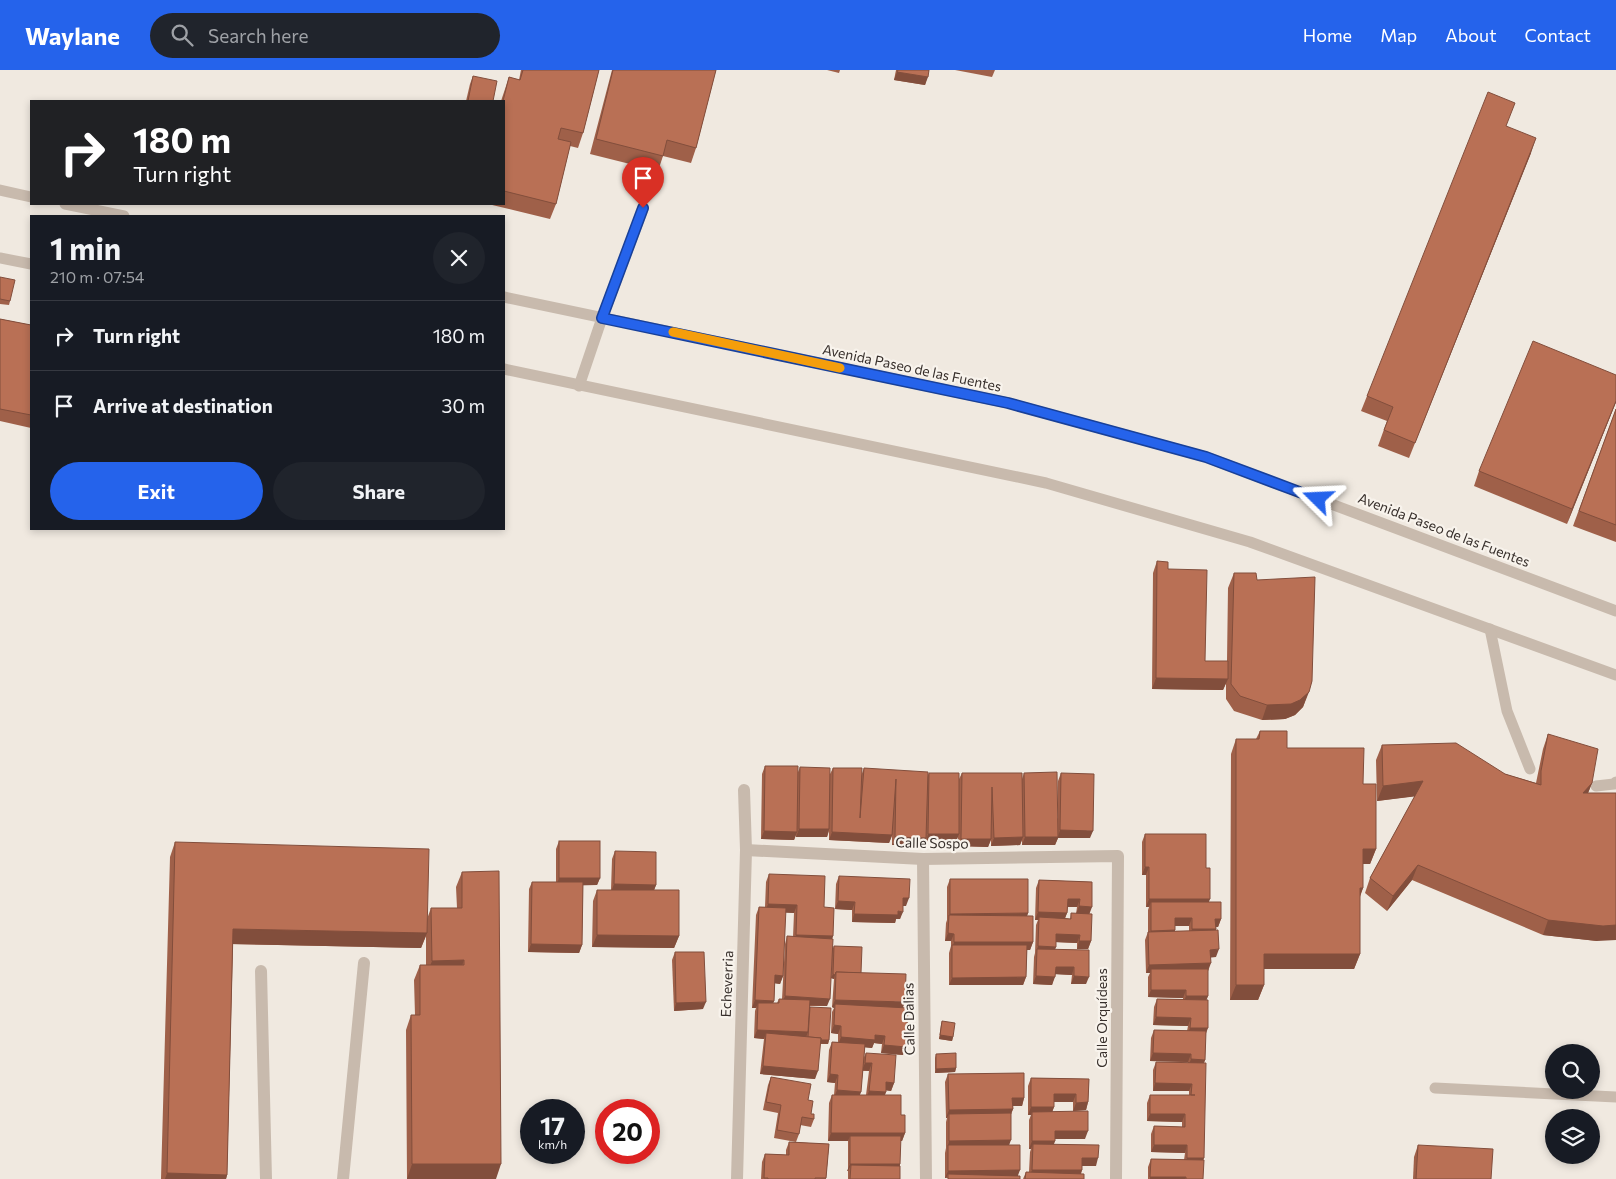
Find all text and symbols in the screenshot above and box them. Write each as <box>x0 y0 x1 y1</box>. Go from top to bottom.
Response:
search box <box>150 13 500 58</box>
text: Waylane <box>25 21 120 50</box>
icon: search <box>168 21 196 49</box>
text: Search here <box>208 24 308 47</box>
text: Home <box>1303 24 1352 46</box>
text: Map <box>1380 24 1417 46</box>
text: About <box>1445 24 1497 46</box>
text: Contact <box>1525 24 1591 46</box>
text: 180 m <box>133 117 231 160</box>
icon: right <box>50 120 115 185</box>
pin <box>622 157 664 208</box>
text: Turn right <box>133 160 231 187</box>
icon: arrive <box>629 164 657 192</box>
text: 1 min <box>50 229 121 266</box>
button: close <box>433 232 485 284</box>
text: 210 m · 07:54 <box>50 267 144 286</box>
icon: right <box>50 322 78 350</box>
text: Turn right <box>93 324 180 347</box>
text: 180 m <box>433 324 485 347</box>
street label: Avenida Paseo de las Fuentes <box>821 340 1003 395</box>
icon: arrive <box>50 392 78 420</box>
text: Arrive at destination <box>93 394 273 417</box>
text: 30 m <box>442 394 485 417</box>
button: Exit <box>50 462 263 520</box>
button: Share <box>273 462 485 520</box>
position arrow <box>1291 472 1343 524</box>
street label: Avenida Paseo de las Fuentes <box>1356 489 1532 570</box>
street label: Calle Sospo <box>895 833 969 852</box>
street label: Echeverria <box>717 950 736 1018</box>
street label: Calle Orquídeas <box>1093 968 1110 1068</box>
street label: Calle Dalias <box>899 983 918 1055</box>
map controls <box>1545 1044 1600 1164</box>
button: search <box>1545 1044 1600 1099</box>
speed limit sign: 20 <box>595 1099 660 1164</box>
button: layers <box>1545 1109 1600 1164</box>
text: 17 <box>540 1110 565 1140</box>
text: km/h <box>538 1137 567 1151</box>

